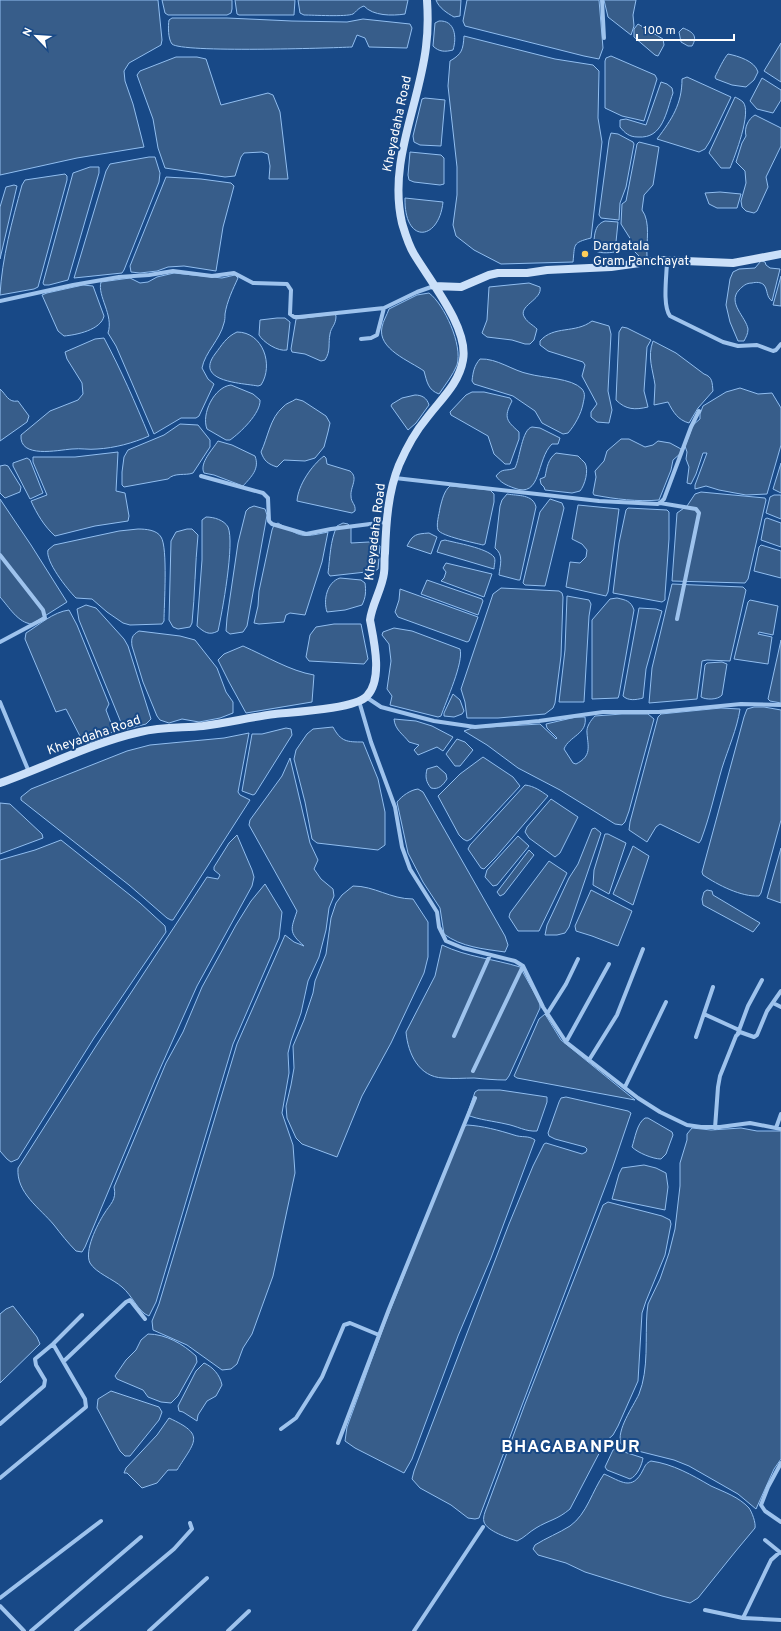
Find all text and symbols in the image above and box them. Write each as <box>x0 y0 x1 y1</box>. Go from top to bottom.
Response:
north arrow <box>16 16 56 56</box>
scale bar <box>637 16 734 42</box>
text: 100 m <box>643 23 676 39</box>
text: N <box>20 26 36 39</box>
street label: Kheyadaha Road <box>380 74 416 174</box>
place label: Dargatala Gram Panchayat <box>593 239 689 270</box>
marker: Dargatala Gram Panchayat <box>580 249 590 259</box>
street label: Kheyadaha Road <box>362 482 390 582</box>
street label: Kheyadaha Road <box>45 712 143 760</box>
district label: BHAGABANPUR <box>501 1437 641 1459</box>

